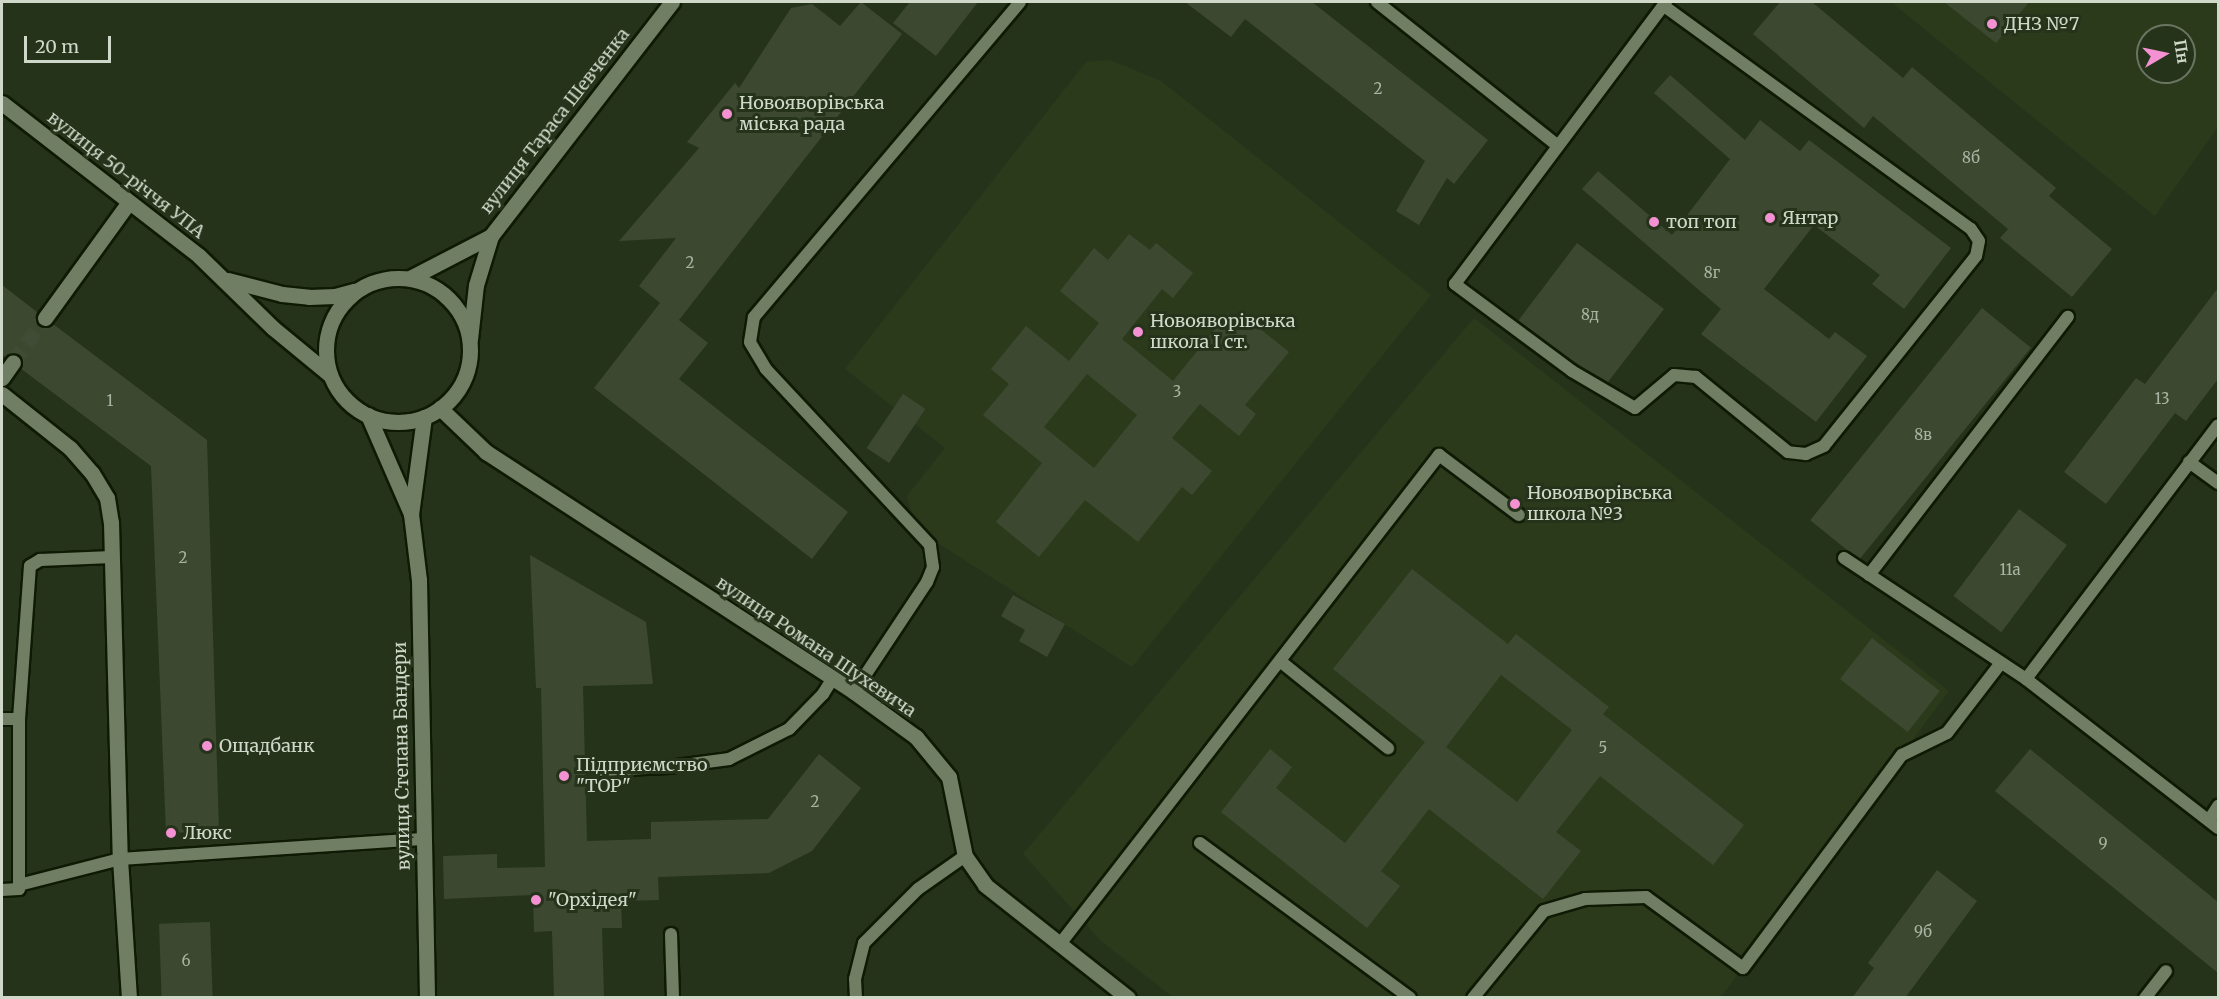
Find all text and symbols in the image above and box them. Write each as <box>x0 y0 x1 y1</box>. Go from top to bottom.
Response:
place label: ДНЗ №7 <box>2004 13 2079 35</box>
marker: ДНЗ №7 <box>1985 17 1999 31</box>
scale bar <box>27 24 114 62</box>
street label: вулиця Тараса Шевченка <box>476 24 634 218</box>
north arrow <box>2136 24 2196 84</box>
text: 20 m <box>35 35 79 58</box>
text: Пн <box>2170 38 2194 65</box>
house number: 2 <box>1374 80 1382 98</box>
place label: Новояворівська міська рада <box>739 93 884 136</box>
street label: вулиця 50-річчя УПА <box>43 107 209 243</box>
marker: Новояворівська міська рада <box>720 107 734 121</box>
house number: 8б <box>1962 149 1980 167</box>
place label: Янтар <box>1782 207 1838 229</box>
place label: топ топ <box>1666 211 1737 233</box>
marker: Янтар <box>1763 211 1777 225</box>
marker: топ топ <box>1647 215 1661 229</box>
house number: 2 <box>686 254 694 272</box>
house number: 8г <box>1704 264 1720 282</box>
house number: 8д <box>1581 306 1599 324</box>
place label: Новояворівська школа І ст. <box>1150 311 1295 354</box>
marker: Новояворівська школа І ст. <box>1131 325 1145 339</box>
house number: 3 <box>1173 383 1181 401</box>
house number: 13 <box>2155 390 2169 408</box>
house number: 1 <box>107 392 113 410</box>
house number: 8в <box>1914 426 1932 444</box>
place label: Новояворівська школа №3 <box>1527 483 1672 526</box>
marker: Новояворівська школа №3 <box>1508 497 1522 511</box>
house number: 2 <box>179 549 187 567</box>
house number: 11а <box>1999 561 2021 579</box>
street label: вулиця Романа Шухевича <box>712 572 920 722</box>
street label: вулиця Степана Бандери <box>389 642 415 870</box>
place label: Ощадбанк <box>219 735 315 757</box>
marker: Ощадбанк <box>200 739 214 753</box>
house number: 5 <box>1599 739 1607 757</box>
place label: Підприємство "ТОР" <box>576 755 708 798</box>
marker: Підприємство "ТОР" <box>557 769 571 783</box>
house number: 2 <box>811 793 819 811</box>
place label: Люкс <box>183 822 232 844</box>
marker: Люкс <box>164 826 178 840</box>
house number: 9 <box>2098 835 2108 853</box>
place label: "Орхідея" <box>548 889 637 911</box>
marker: "Орхідея" <box>529 893 543 907</box>
house number: 9б <box>1914 923 1932 941</box>
house number: 6 <box>181 952 191 970</box>

